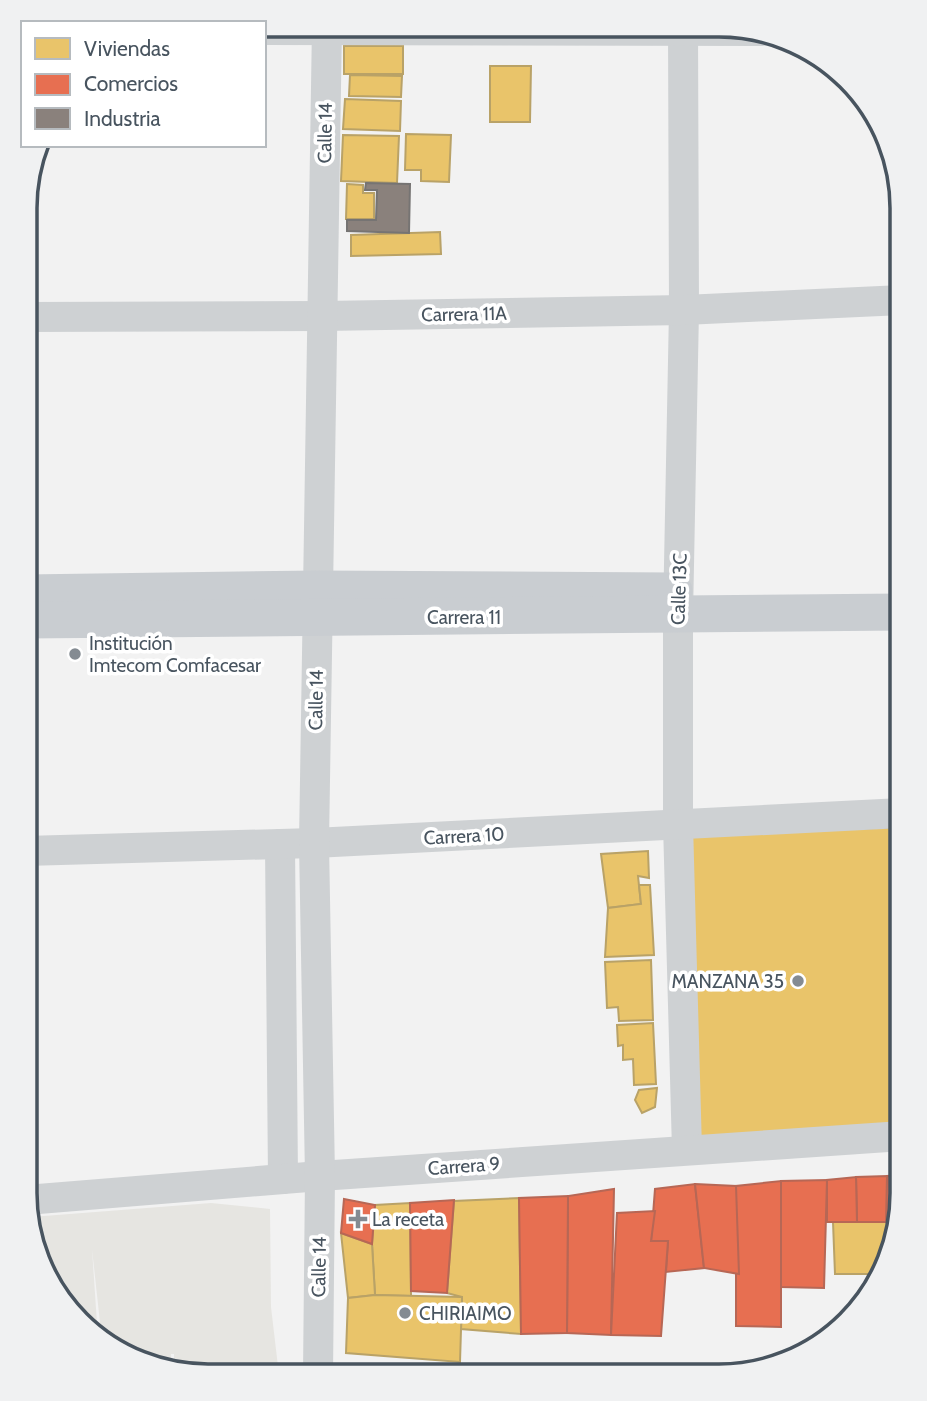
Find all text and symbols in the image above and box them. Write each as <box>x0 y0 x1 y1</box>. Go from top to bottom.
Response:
legend <box>21 21 266 147</box>
text: Viviendas <box>84 36 170 61</box>
text: Comercios <box>84 71 178 96</box>
street label: Calle 14 <box>313 102 337 164</box>
text: Industria <box>84 106 161 131</box>
street label: Carrera 11A <box>421 302 507 326</box>
street label: Calle 13C <box>666 552 692 625</box>
street label: Carrera 11 <box>427 606 501 629</box>
place label: Institución Imtecom Comfacesar <box>89 632 261 677</box>
marker: Institución Imtecom Comfacesar <box>67 646 83 662</box>
street label: Calle 14 <box>304 669 328 731</box>
street label: Carrera 10 <box>423 822 505 850</box>
place label: MANZANA 35 <box>671 970 784 993</box>
marker: MANZANA 35 <box>790 973 806 989</box>
street label: Carrera 9 <box>427 1152 501 1180</box>
place label: La receta <box>372 1208 444 1231</box>
marker: La receta <box>350 1211 366 1227</box>
street label: Calle 14 <box>307 1236 331 1298</box>
place label: CHIRIAIMO <box>419 1302 512 1325</box>
marker: CHIRIAIMO <box>397 1305 413 1321</box>

